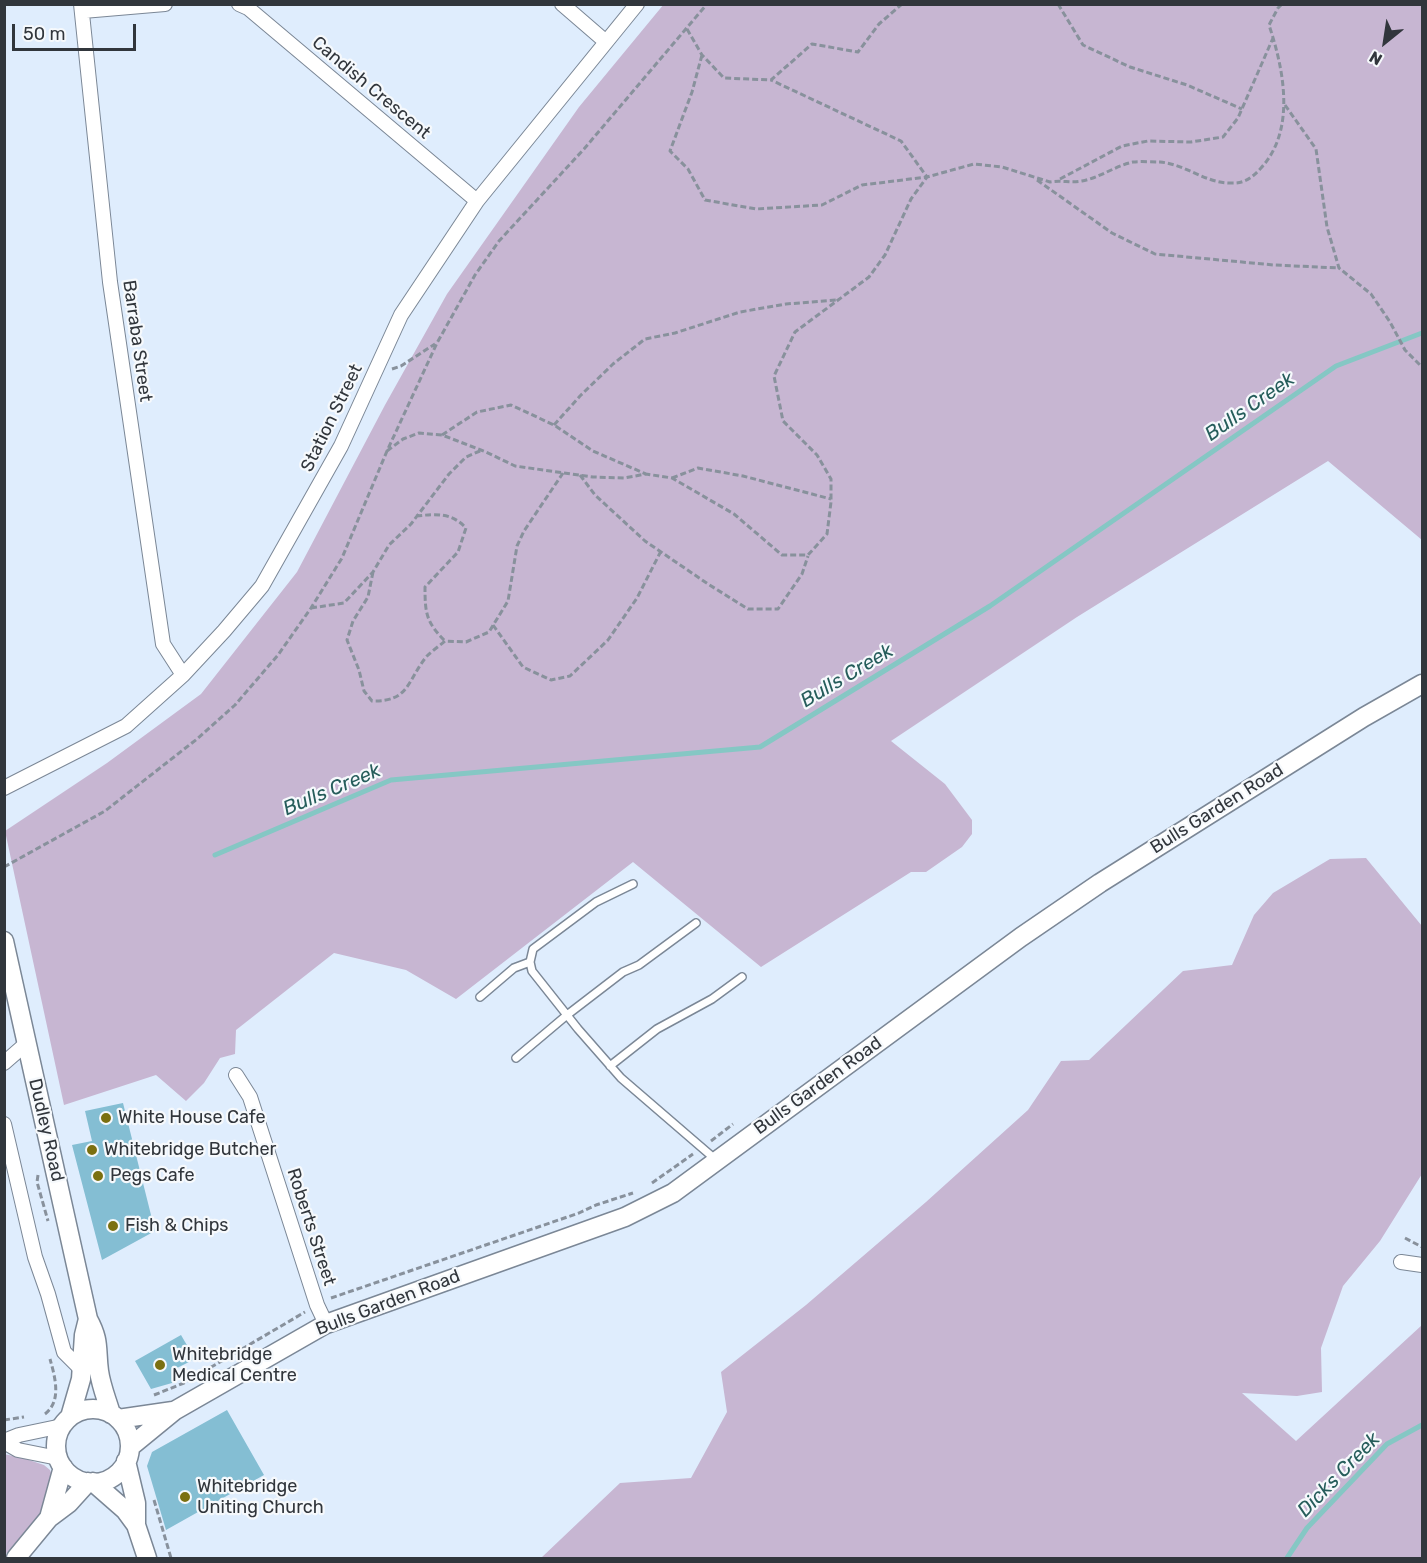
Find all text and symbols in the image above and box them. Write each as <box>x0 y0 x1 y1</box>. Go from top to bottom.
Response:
scale bar <box>15 12 140 50</box>
north arrow <box>1355 12 1415 72</box>
text: 50 m <box>23 23 66 45</box>
street label: Candish Crescent <box>307 32 435 144</box>
text: N <box>1366 47 1385 69</box>
street label: Barraba Street <box>118 279 156 403</box>
street label: Station Street <box>297 361 367 475</box>
water label: Bulls Creek <box>1201 367 1299 447</box>
water label: Bulls Creek <box>796 639 898 713</box>
water label: Bulls Creek <box>280 759 384 821</box>
street label: Bulls Garden Road <box>1146 759 1288 859</box>
street label: Bulls Garden Road <box>750 1032 886 1140</box>
street label: Dudley Road <box>24 1076 68 1184</box>
place label: White House Cafe <box>118 1107 266 1129</box>
marker: White House Cafe <box>99 1111 113 1125</box>
place label: Whitebridge Butcher <box>104 1139 276 1161</box>
marker: Whitebridge Butcher <box>85 1143 99 1157</box>
place label: Pegs Cafe <box>110 1165 195 1187</box>
street label: Roberts Street <box>282 1166 340 1288</box>
marker: Pegs Cafe <box>91 1169 105 1183</box>
place label: Fish & Chips <box>125 1215 229 1237</box>
marker: Fish & Chips <box>106 1219 120 1233</box>
street label: Bulls Garden Road <box>313 1266 463 1340</box>
place label: Whitebridge Medical Centre <box>172 1344 297 1386</box>
marker: Whitebridge Medical Centre <box>153 1358 167 1372</box>
water label: Dicks Creek <box>1293 1428 1385 1522</box>
place label: Whitebridge Uniting Church <box>197 1476 324 1518</box>
marker: Whitebridge Uniting Church <box>178 1490 192 1504</box>

